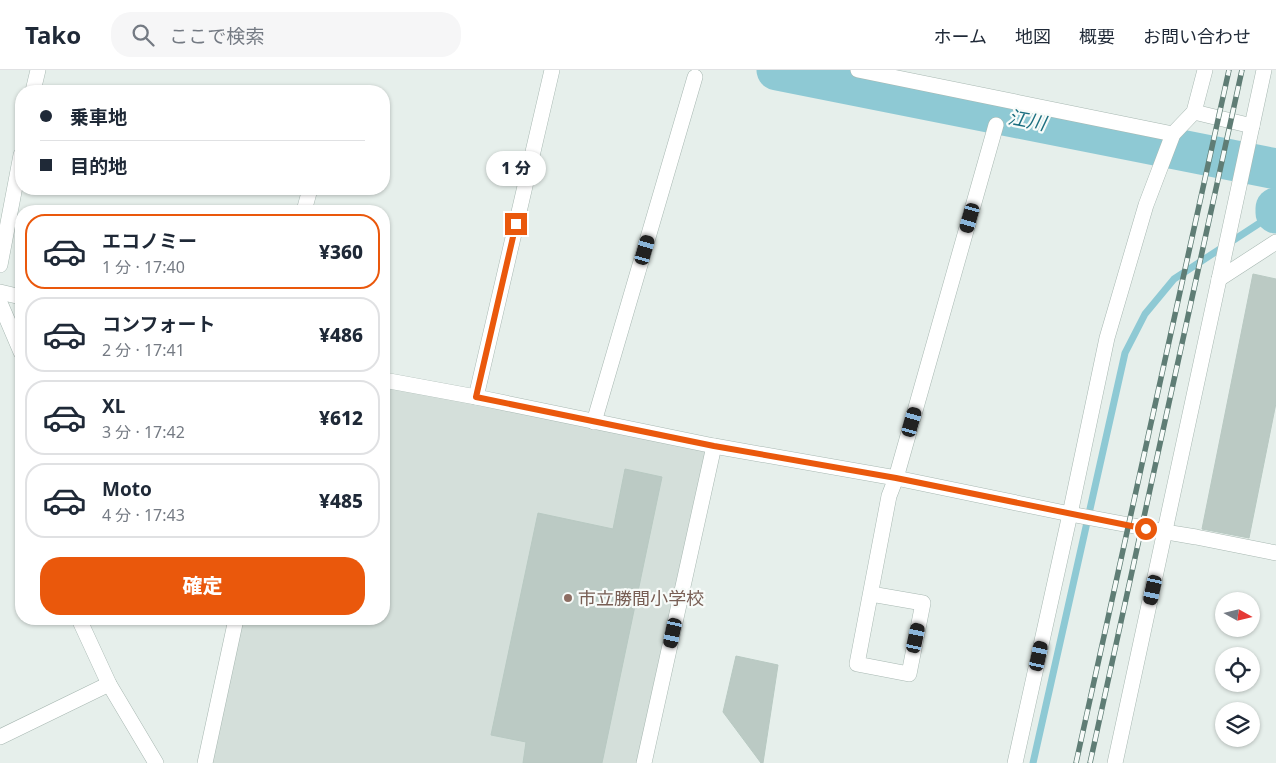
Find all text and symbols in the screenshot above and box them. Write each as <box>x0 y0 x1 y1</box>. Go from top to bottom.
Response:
search box <box>111 12 461 57</box>
text: Tako <box>25 18 81 51</box>
icon: search <box>129 21 157 49</box>
text: ここで検索 <box>169 23 264 49</box>
text: ホーム <box>934 24 987 48</box>
text: 地図 <box>1015 24 1051 48</box>
text: 概要 <box>1079 24 1115 48</box>
text: お問い合わせ <box>1143 24 1251 48</box>
text: 乗車地 <box>70 104 127 130</box>
water label: 江川 <box>1006 104 1050 137</box>
callout: 1 分 <box>486 152 546 186</box>
text: 目的地 <box>70 153 127 179</box>
text: 1 分 <box>501 157 531 179</box>
car <box>958 202 981 234</box>
route end <box>505 213 527 235</box>
text: エコノミー <box>102 228 197 254</box>
icon: car <box>42 229 87 274</box>
car <box>633 234 656 266</box>
text: ¥360 <box>319 239 363 265</box>
text: 1 分 · 17:40 <box>102 256 185 278</box>
text: コンフォート <box>102 311 215 337</box>
icon: car <box>42 312 87 357</box>
text: ¥486 <box>319 322 363 348</box>
text: 2 分 · 17:41 <box>102 339 185 361</box>
text: XL <box>102 393 125 419</box>
icon: car <box>42 395 87 440</box>
text: ¥612 <box>319 405 363 431</box>
car <box>900 406 923 438</box>
text: 3 分 · 17:42 <box>102 421 185 443</box>
text: Moto <box>102 476 152 502</box>
icon: car <box>42 478 87 523</box>
text: ¥485 <box>319 488 363 514</box>
text: 4 分 · 17:43 <box>102 504 185 526</box>
route start <box>1135 518 1157 540</box>
button: 確定 <box>40 557 365 615</box>
car <box>1142 574 1163 606</box>
place label: 市立勝間小学校 <box>578 586 704 610</box>
marker: 市立勝間小学校 <box>562 592 574 604</box>
north arrow <box>1215 592 1260 638</box>
map controls <box>1215 592 1260 747</box>
car <box>662 617 683 649</box>
car <box>905 622 926 654</box>
car <box>1028 640 1049 672</box>
button: locate <box>1215 647 1260 692</box>
button: layers <box>1215 702 1260 747</box>

